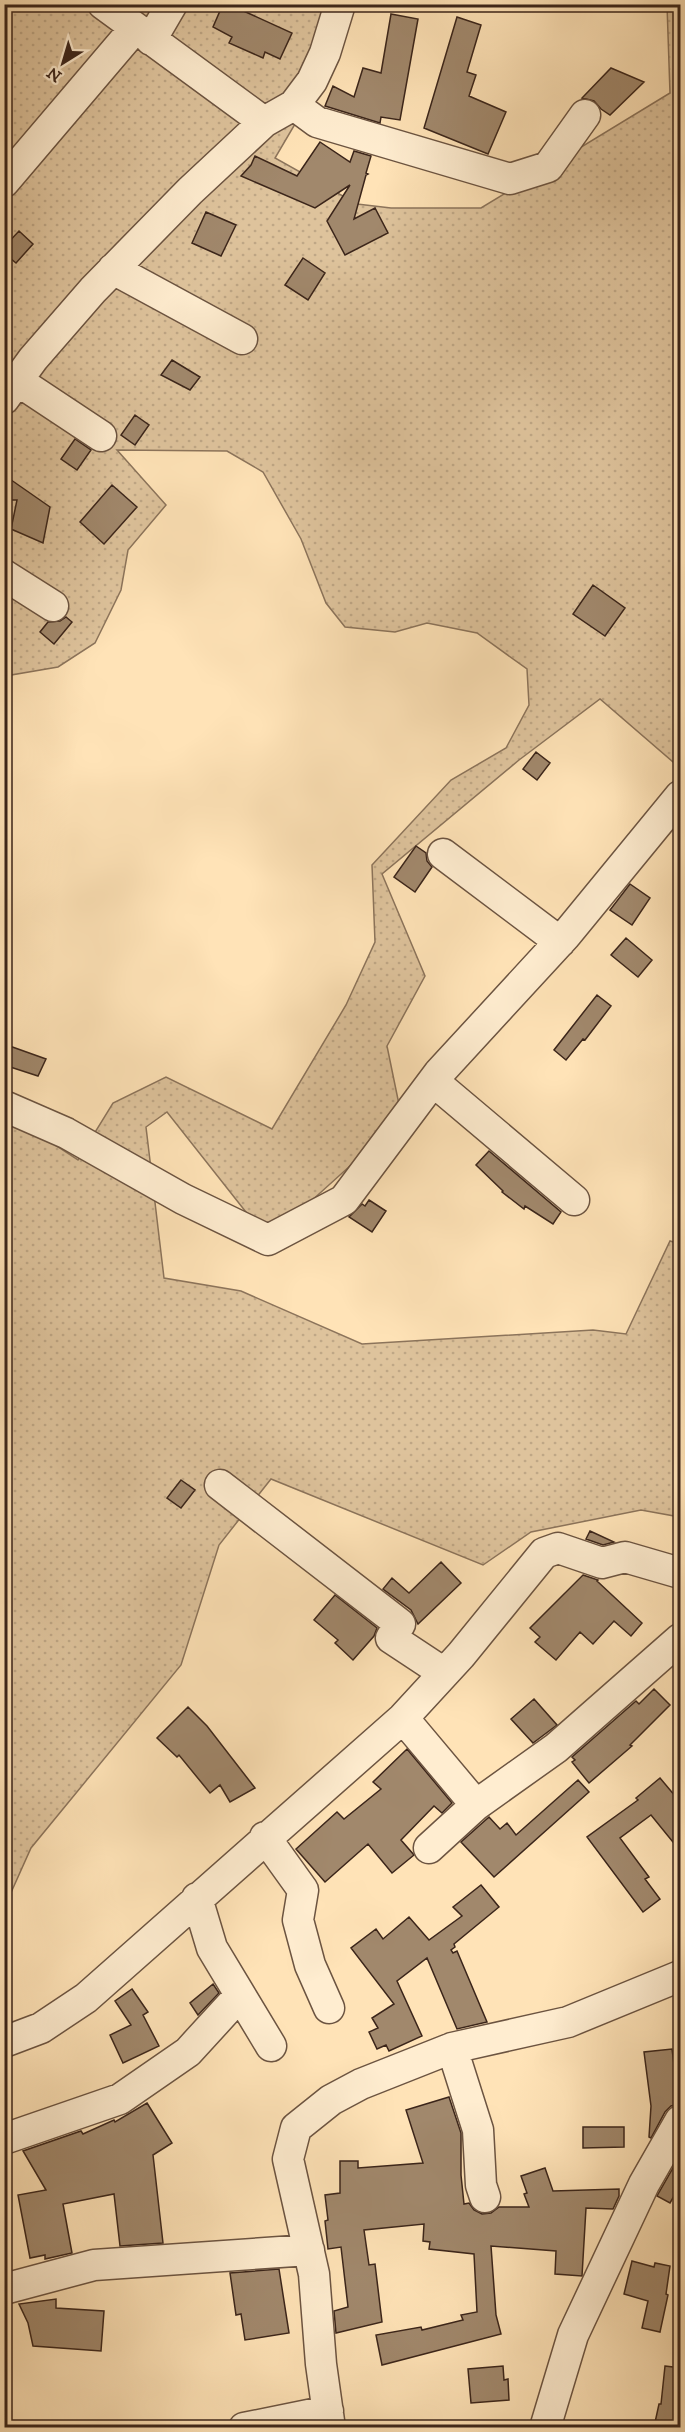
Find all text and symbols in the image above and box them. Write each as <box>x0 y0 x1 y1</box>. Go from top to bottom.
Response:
north arrow <box>33 33 93 93</box>
text: N <box>43 62 66 86</box>

